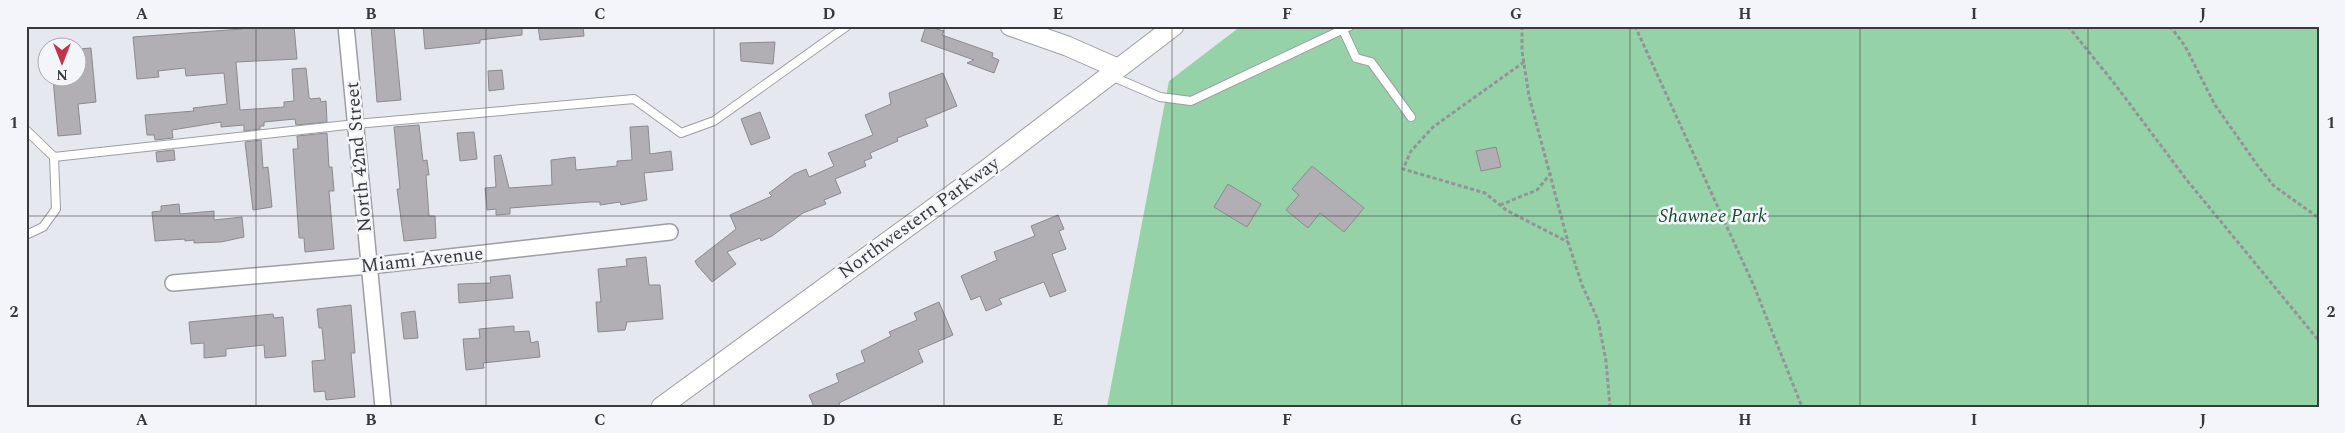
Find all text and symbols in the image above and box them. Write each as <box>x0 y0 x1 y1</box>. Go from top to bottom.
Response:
text: A <box>136 2 149 26</box>
text: B <box>365 2 377 26</box>
text: C <box>594 2 606 26</box>
text: D <box>823 2 836 26</box>
text: E <box>1053 2 1063 26</box>
text: F <box>1282 2 1292 26</box>
text: G <box>1510 2 1522 26</box>
text: H <box>1738 2 1752 26</box>
text: I <box>1971 2 1977 26</box>
text: J <box>2200 2 2207 26</box>
north arrow <box>38 38 88 88</box>
text: N <box>56 64 68 85</box>
street label: North 42nd Street <box>338 80 380 233</box>
text: 1 <box>10 111 18 135</box>
text: 1 <box>2327 111 2335 135</box>
street label: Northwestern Parkway <box>832 149 1006 287</box>
park label: Shawnee Park <box>1659 202 1767 231</box>
street label: Miami Avenue <box>359 239 485 281</box>
text: 2 <box>10 300 19 324</box>
text: 2 <box>2327 300 2336 324</box>
text: A <box>136 408 149 432</box>
text: B <box>365 408 377 432</box>
text: C <box>594 408 606 432</box>
text: D <box>823 408 836 432</box>
text: E <box>1053 408 1063 432</box>
text: F <box>1282 408 1292 432</box>
text: G <box>1510 408 1522 432</box>
text: H <box>1738 408 1752 432</box>
text: I <box>1971 408 1977 432</box>
text: J <box>2200 408 2207 432</box>

